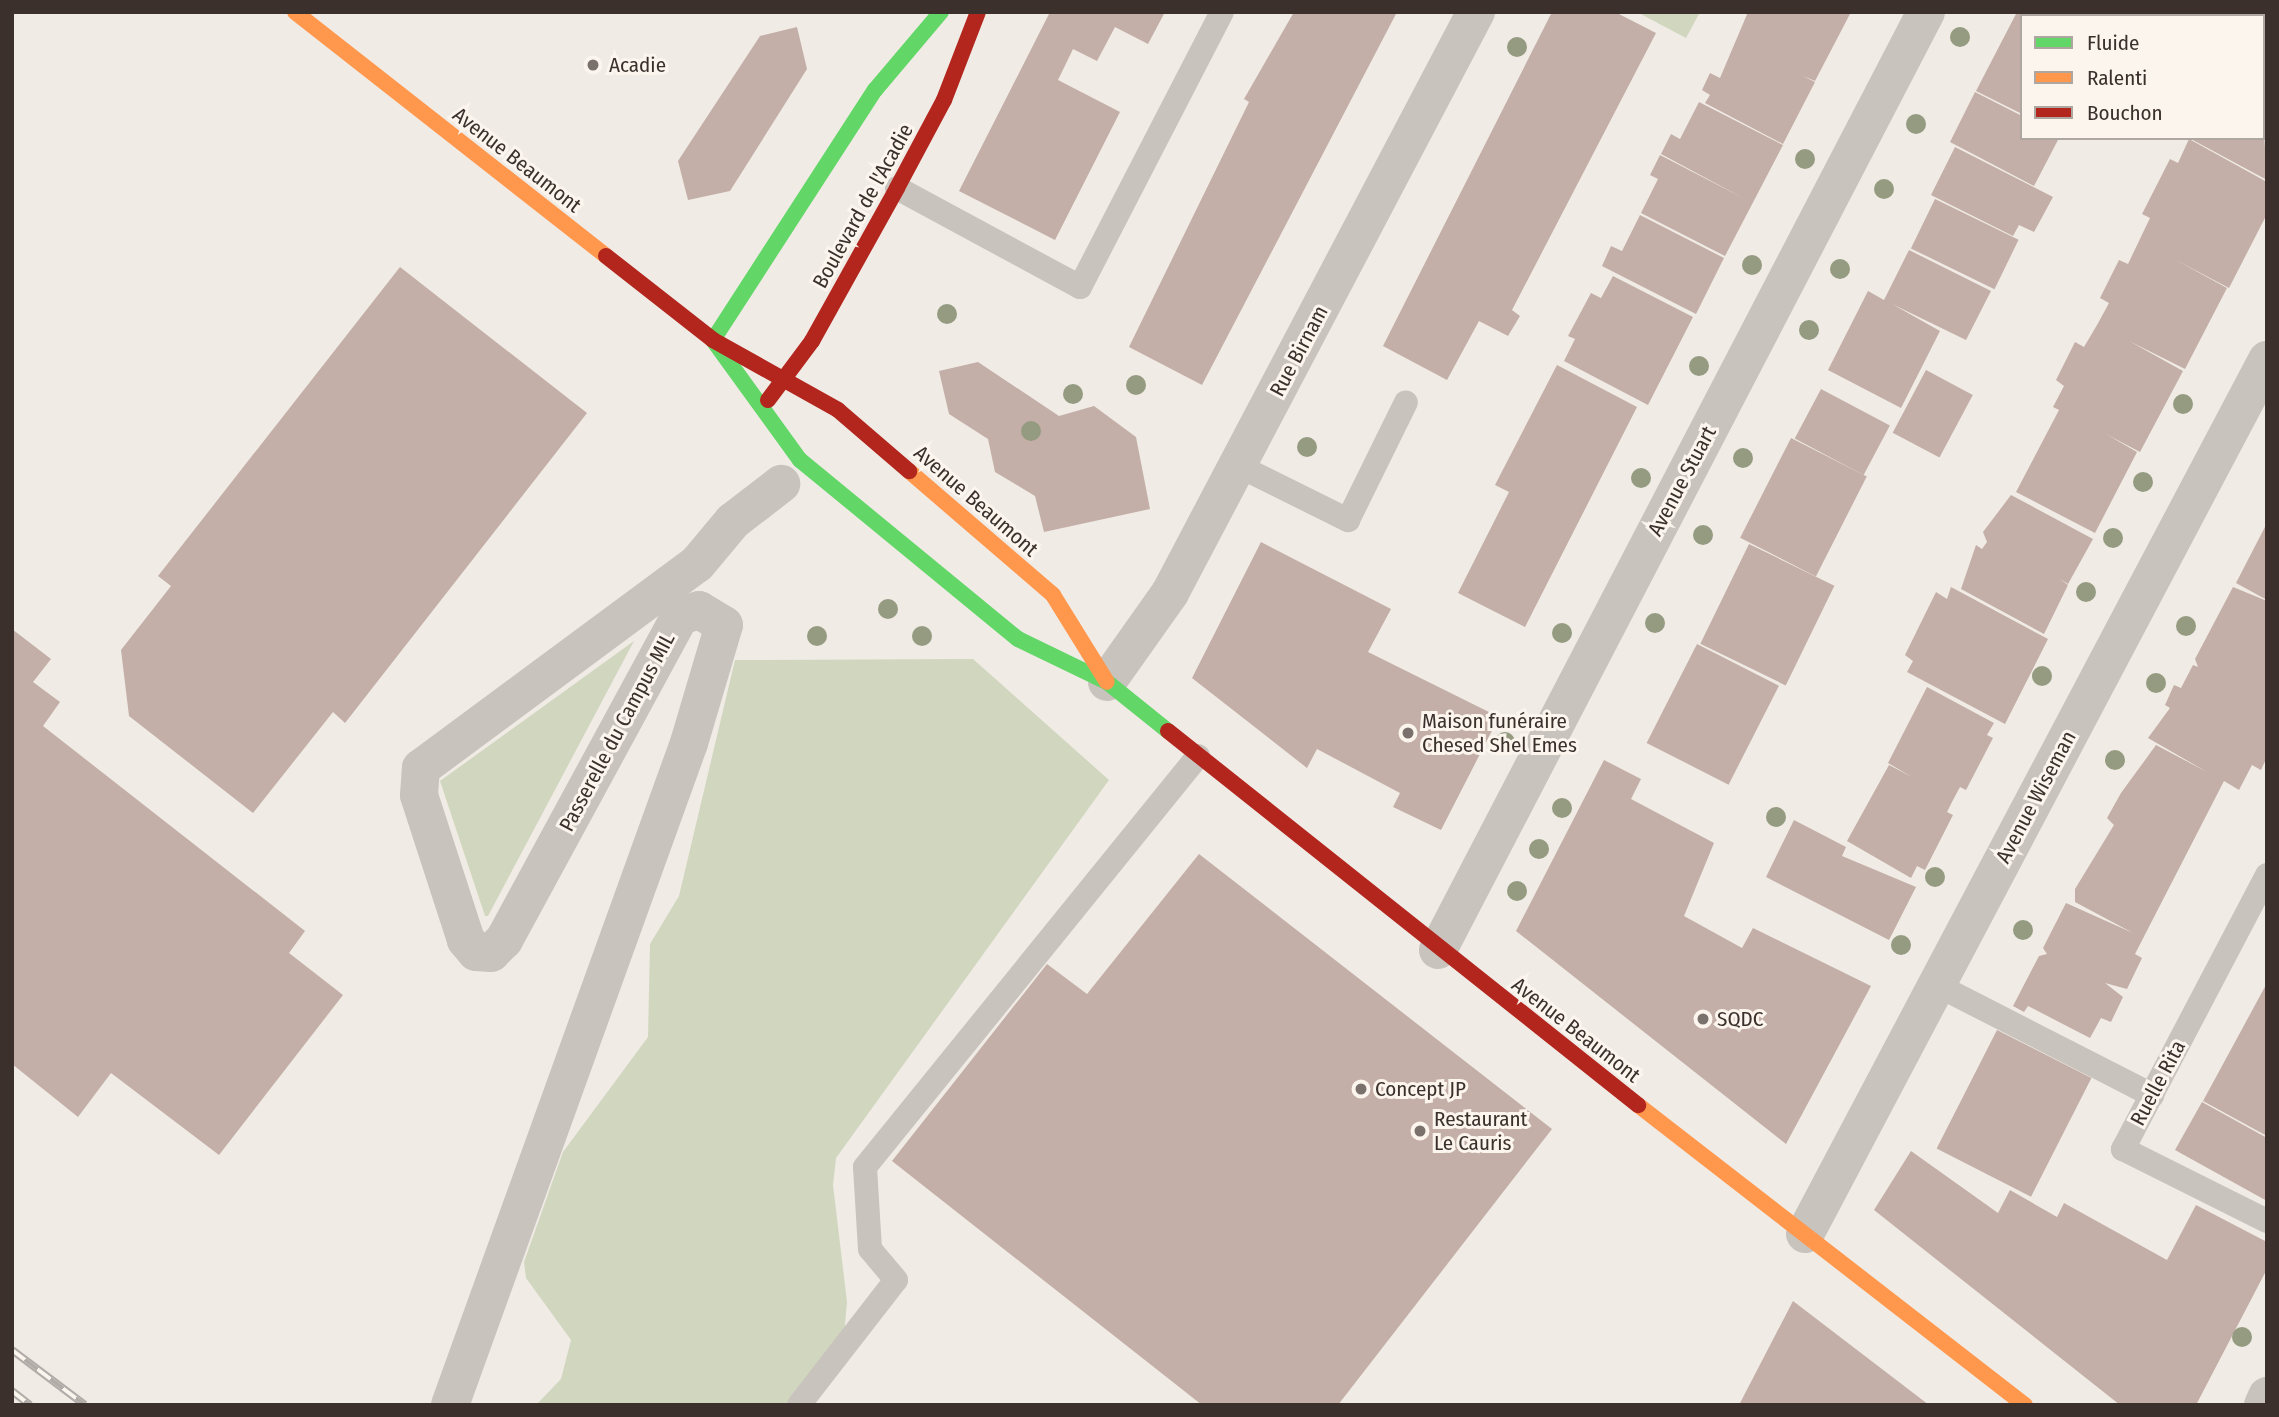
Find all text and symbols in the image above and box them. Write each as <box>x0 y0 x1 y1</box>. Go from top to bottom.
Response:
legend <box>2020 14 2265 140</box>
text: Fluide <box>2087 30 2139 56</box>
place label: Acadie <box>609 52 666 78</box>
marker: Acadie <box>583 55 603 75</box>
text: Ralenti <box>2087 65 2147 91</box>
text: Bouchon <box>2087 100 2163 126</box>
street label: Avenue Beaumont <box>448 102 586 218</box>
street label: Boulevard de l'Acadie <box>807 119 919 293</box>
street label: Rue Birnam <box>1265 301 1333 401</box>
street label: Avenue Stuart <box>1643 422 1721 540</box>
street label: Avenue Beaumont <box>909 440 1043 562</box>
street label: Passerelle du Campus MIL <box>554 628 680 836</box>
place label: Maison funéraire Chesed Shel Emes <box>1422 708 1577 758</box>
marker: Maison funéraire Chesed Shel Emes <box>1400 725 1416 741</box>
street label: Avenue Wiseman <box>1991 727 2081 867</box>
street label: Avenue Beaumont <box>1507 972 1645 1088</box>
place label: SQDC <box>1717 1006 1763 1032</box>
marker: SQDC <box>1695 1011 1711 1027</box>
street label: Ruelle Rita <box>2125 1036 2191 1130</box>
place label: Concept JP <box>1375 1076 1466 1102</box>
marker: Concept JP <box>1353 1081 1369 1097</box>
place label: Restaurant Le Cauris <box>1434 1106 1527 1156</box>
marker: Restaurant Le Cauris <box>1412 1123 1428 1139</box>

